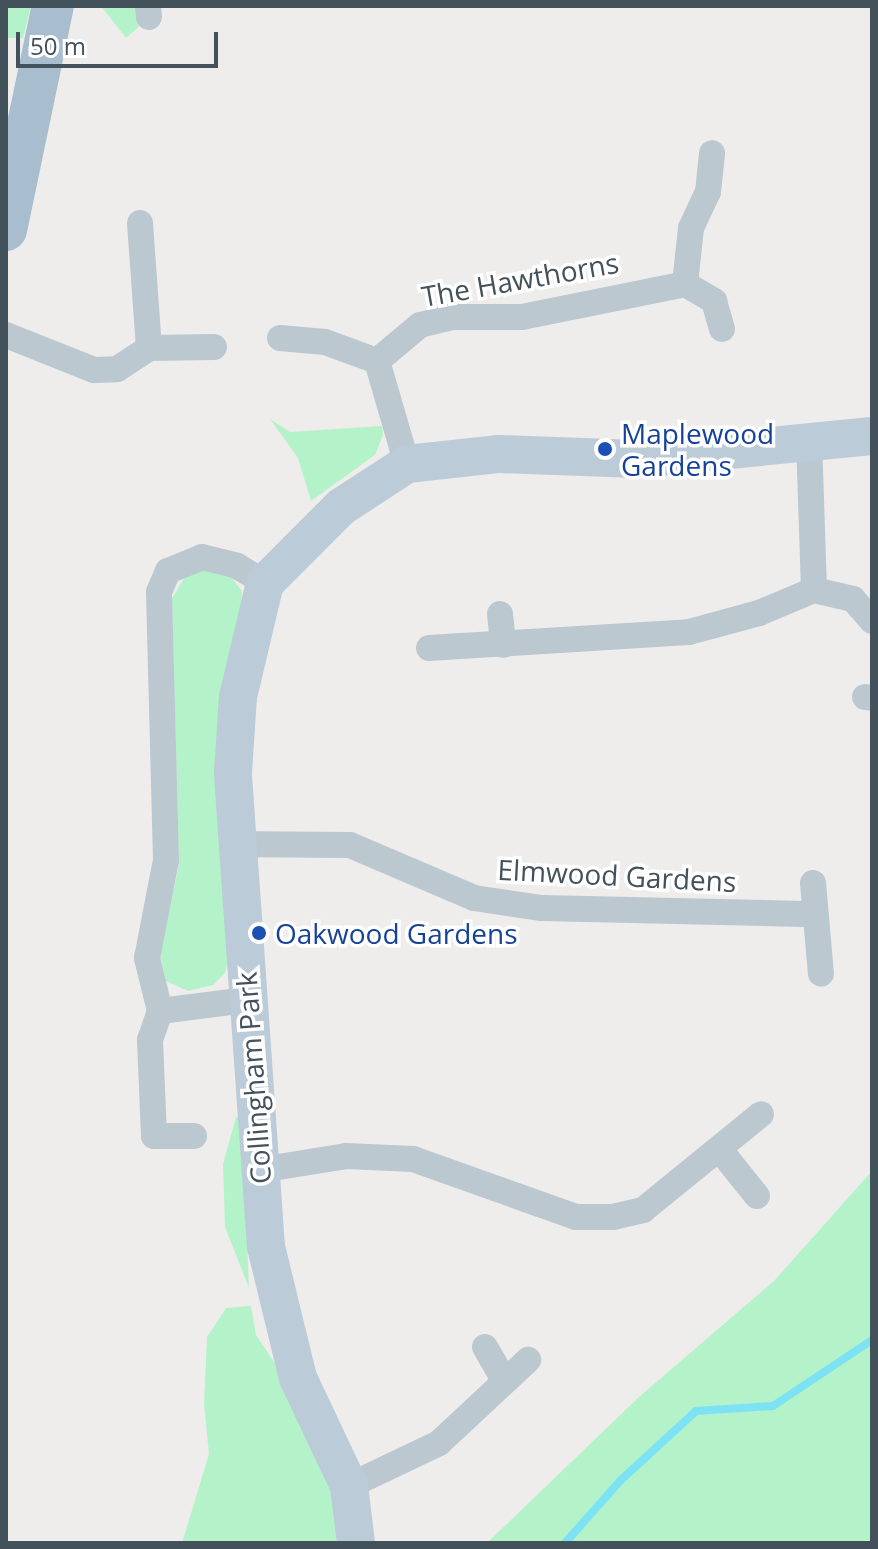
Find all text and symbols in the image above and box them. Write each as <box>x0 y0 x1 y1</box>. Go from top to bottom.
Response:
scale bar <box>20 16 222 66</box>
text: 50 m <box>30 29 86 62</box>
street label: The Hawthorns <box>419 245 621 313</box>
place label: Maplewood Gardens <box>621 416 774 482</box>
marker: Maplewood Gardens <box>596 440 614 458</box>
street label: Elmwood Gardens <box>497 852 737 898</box>
place label: Oakwood Gardens <box>275 916 518 950</box>
marker: Oakwood Gardens <box>250 924 268 942</box>
street label: Collingham Park <box>229 971 277 1185</box>

